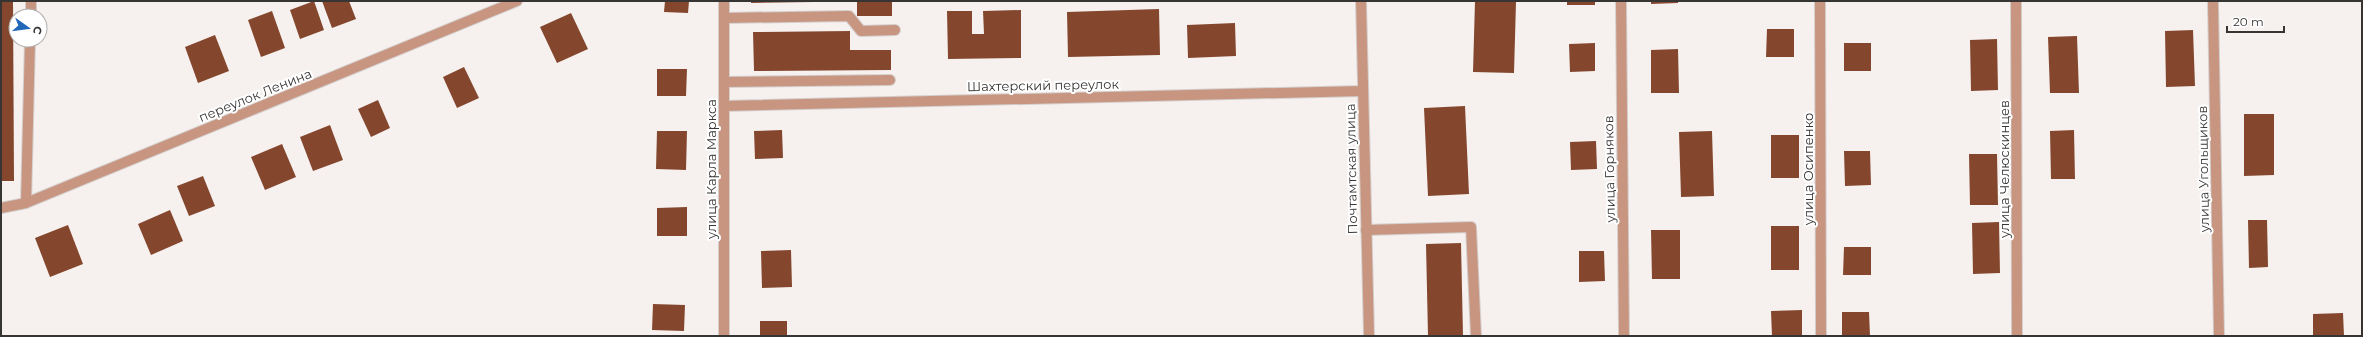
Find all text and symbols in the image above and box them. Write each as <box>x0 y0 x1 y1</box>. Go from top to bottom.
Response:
north arrow <box>8 8 48 48</box>
scale bar <box>2227 8 2284 34</box>
text: 20 m <box>2233 14 2264 29</box>
text: С <box>30 25 45 36</box>
street label: переулок Ленина <box>196 65 314 125</box>
street label: Шахтерский переулок <box>967 76 1120 94</box>
street label: улица Карла Маркса <box>703 99 719 240</box>
street label: улица Челюскинцев <box>1996 100 2012 239</box>
street label: Почтамтская улица <box>1342 103 1360 235</box>
street label: улица Угольщиков <box>2194 106 2212 233</box>
street label: улица Осипенко <box>1800 113 1816 226</box>
street label: улица Горняков <box>1600 115 1618 224</box>

